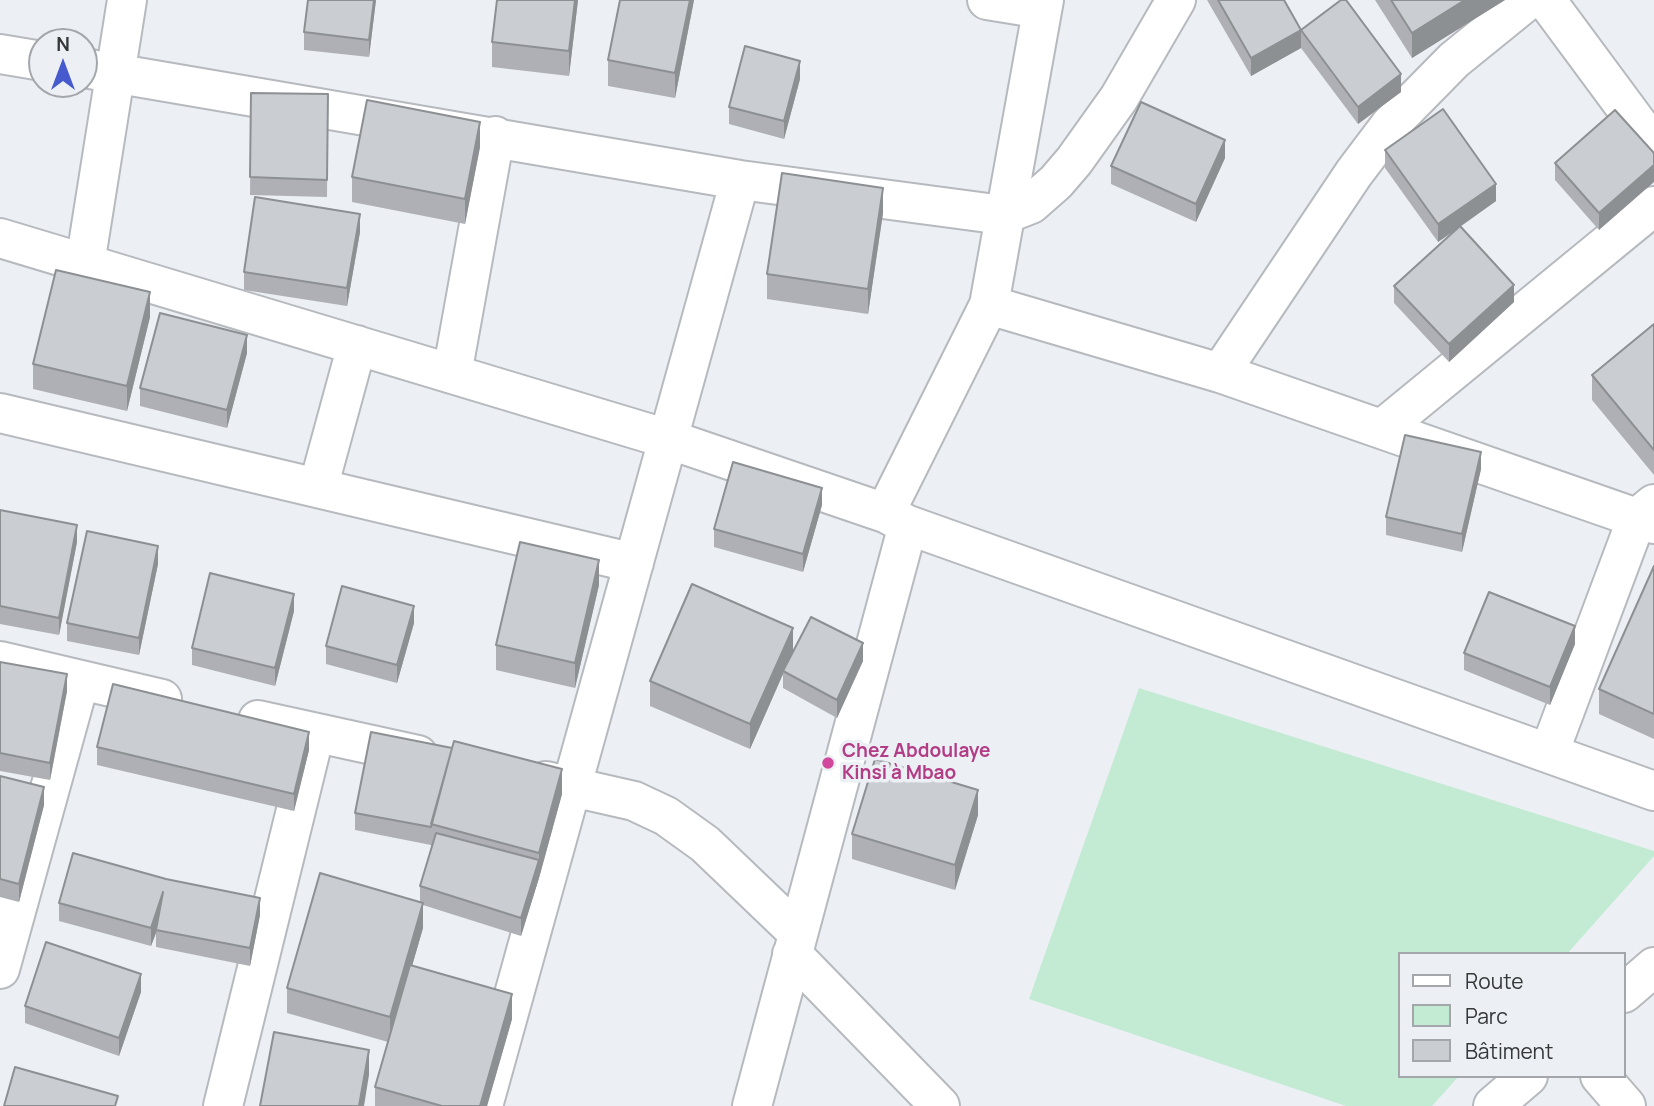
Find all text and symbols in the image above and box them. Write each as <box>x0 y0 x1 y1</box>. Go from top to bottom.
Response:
north arrow <box>28 28 98 98</box>
text: N <box>56 31 70 57</box>
place label: Chez Abdoulaye Kinsi à Mbao <box>842 741 990 785</box>
marker: Chez Abdoulaye Kinsi à Mbao <box>820 755 836 771</box>
legend <box>1398 952 1626 1078</box>
text: Route <box>1465 967 1523 995</box>
text: Parc <box>1465 1002 1508 1030</box>
text: Bâtiment <box>1465 1037 1553 1065</box>

